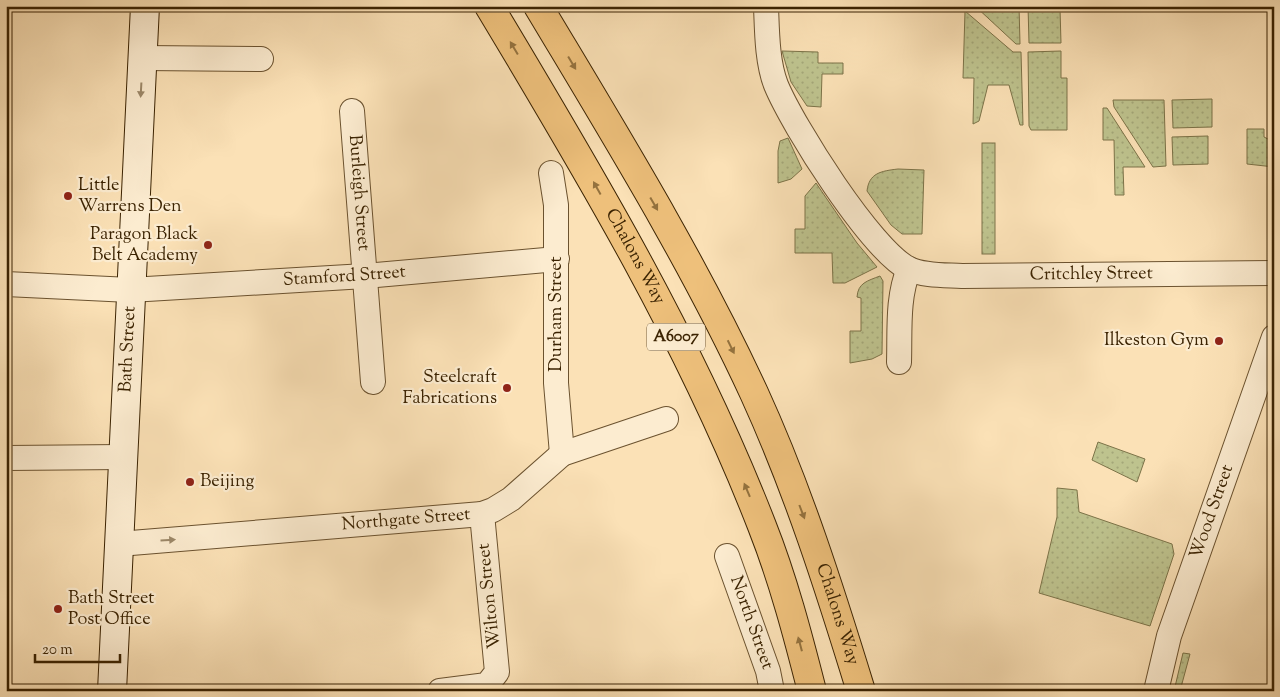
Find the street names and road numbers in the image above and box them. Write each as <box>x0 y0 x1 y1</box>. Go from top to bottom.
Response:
street label: Burleigh Street <box>341 134 376 252</box>
street label: Chalons Way <box>598 204 671 309</box>
street label: Durham Street <box>544 256 570 372</box>
street label: Stamford Street <box>282 259 407 294</box>
street label: Critchley Street <box>1030 261 1153 288</box>
street label: Bath Street <box>113 306 144 393</box>
road number: A6007 <box>647 324 705 351</box>
street label: Wood Street <box>1184 461 1241 563</box>
street label: Northgate Street <box>341 502 471 539</box>
street label: Wilton Street <box>472 542 508 650</box>
street label: Chalons Way <box>808 560 865 669</box>
street label: North Street <box>722 572 780 673</box>

